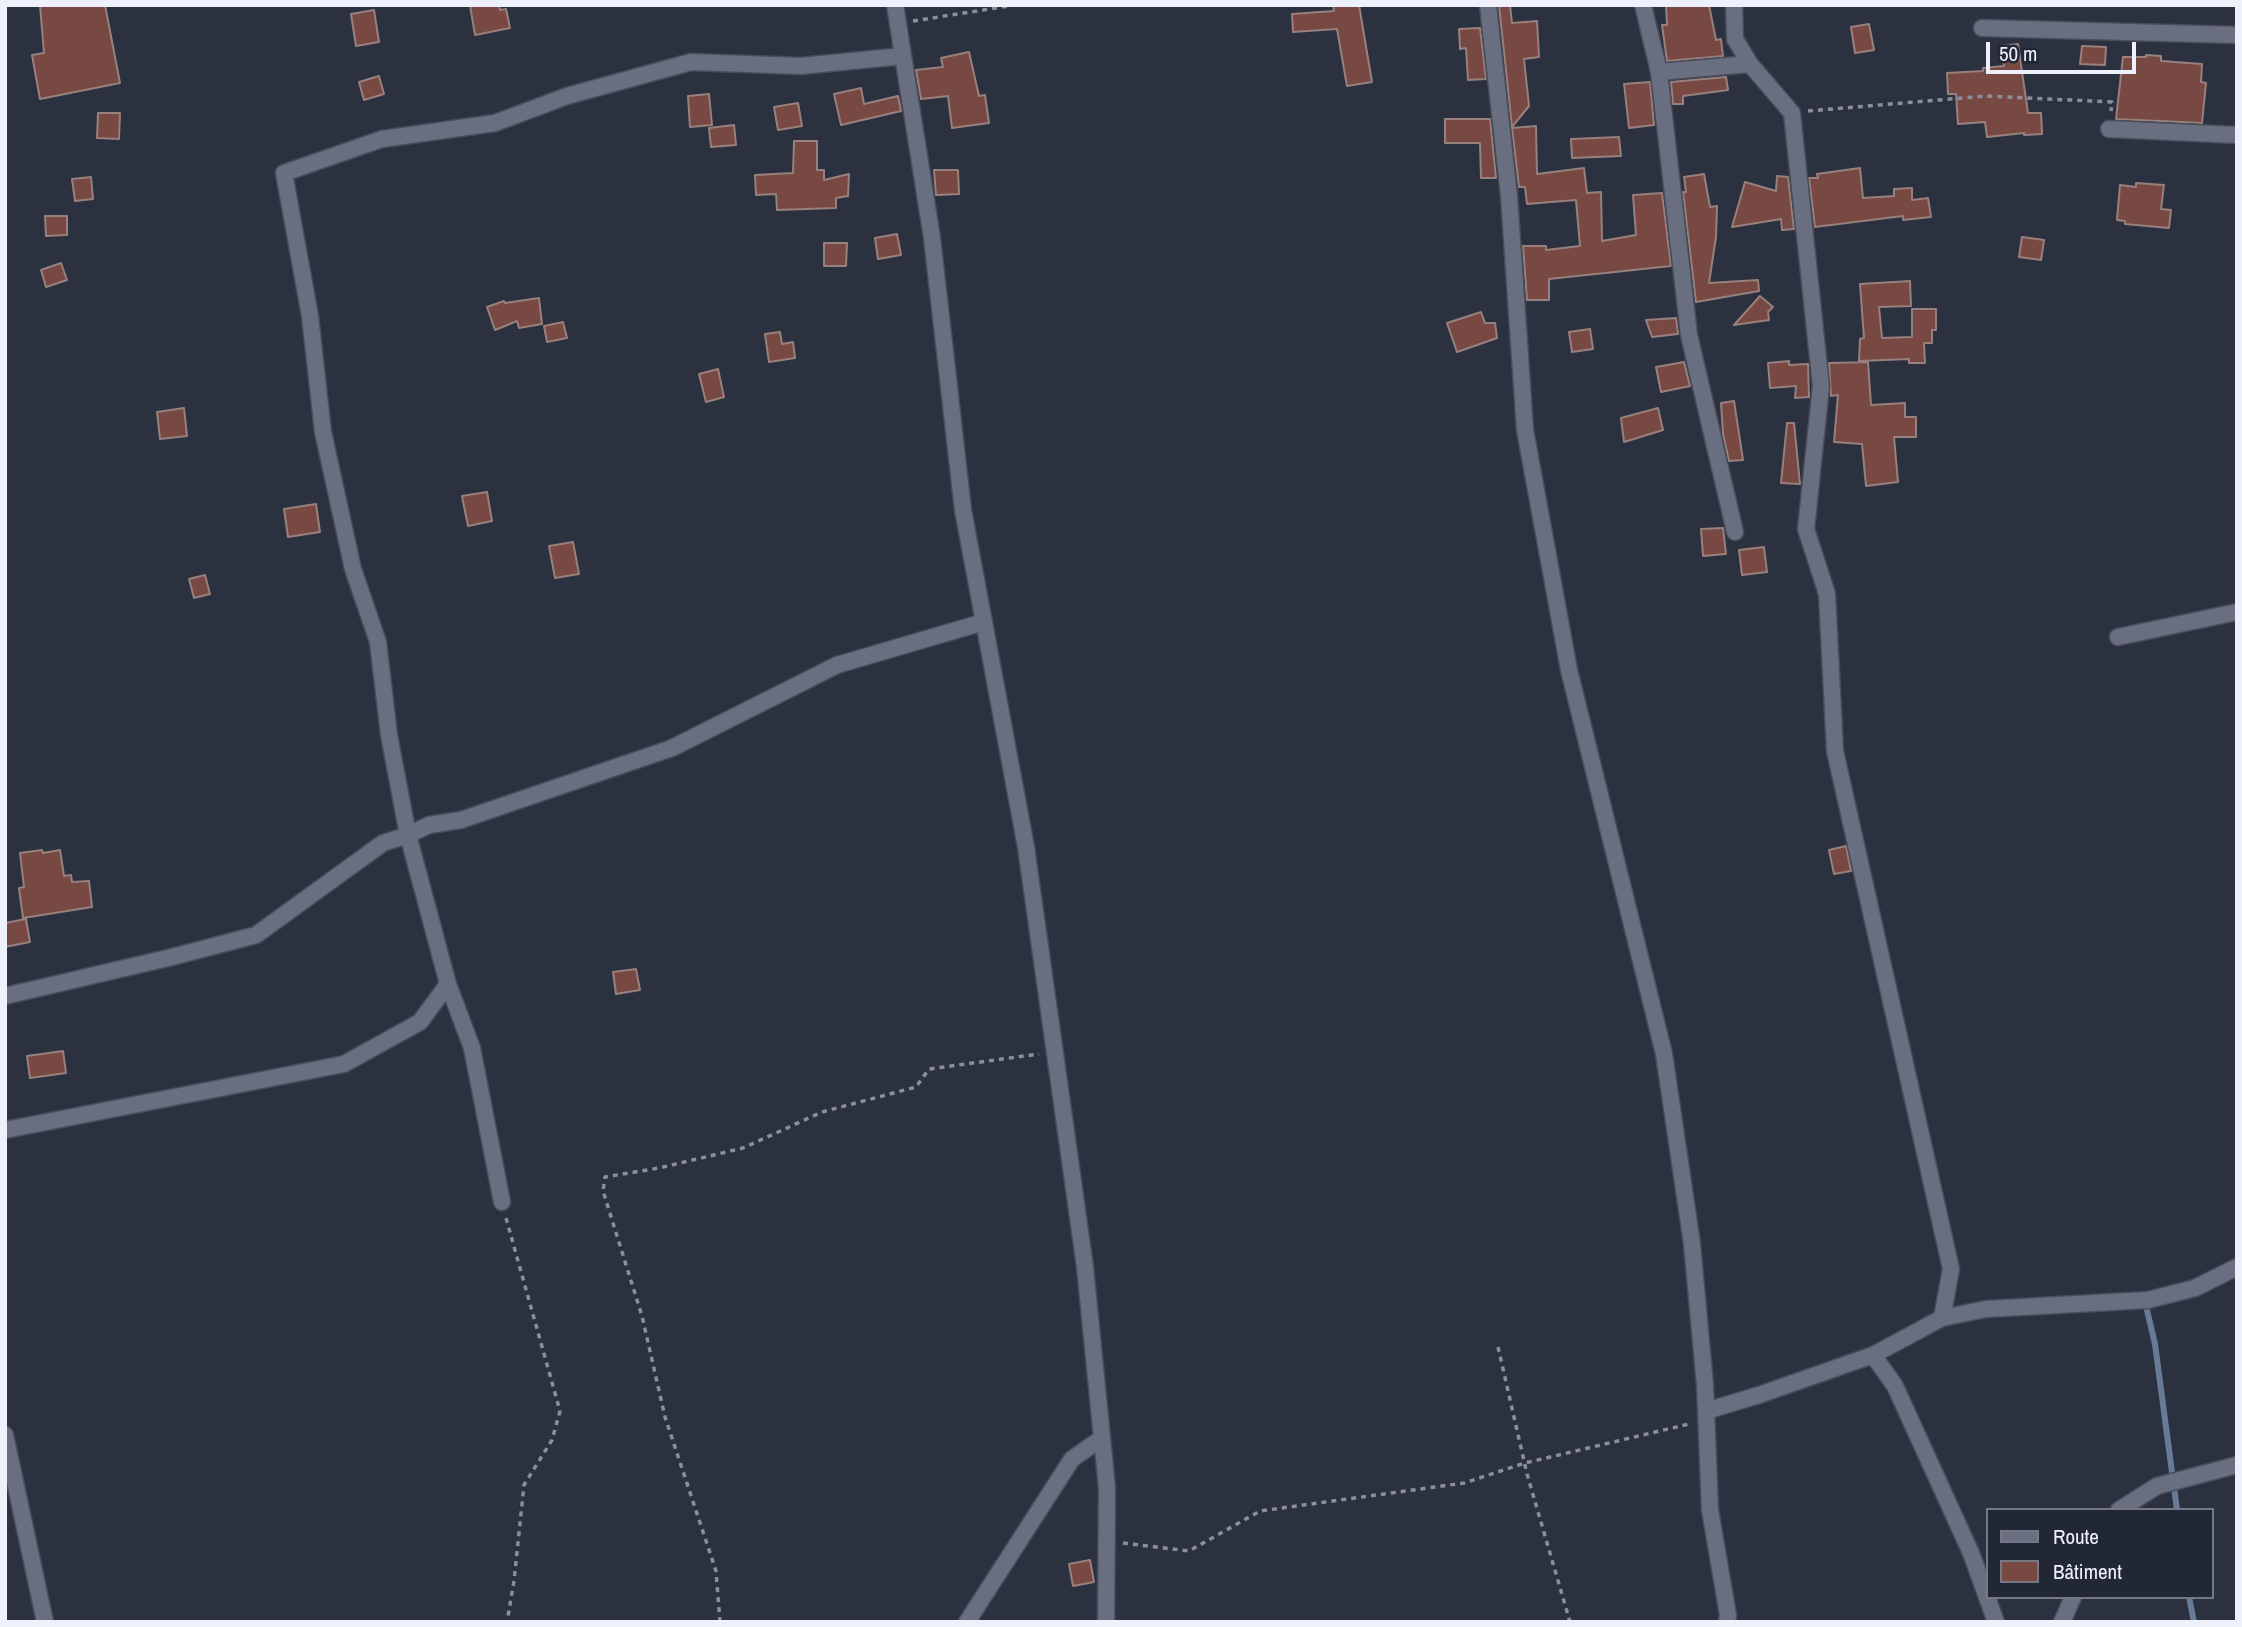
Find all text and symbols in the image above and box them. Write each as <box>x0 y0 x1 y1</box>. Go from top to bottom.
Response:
scale bar <box>1990 28 2140 72</box>
text: 50 m <box>1999 39 2037 68</box>
legend <box>1986 1508 2214 1599</box>
text: Route <box>2053 1522 2099 1551</box>
text: Bâtiment <box>2053 1557 2122 1586</box>

